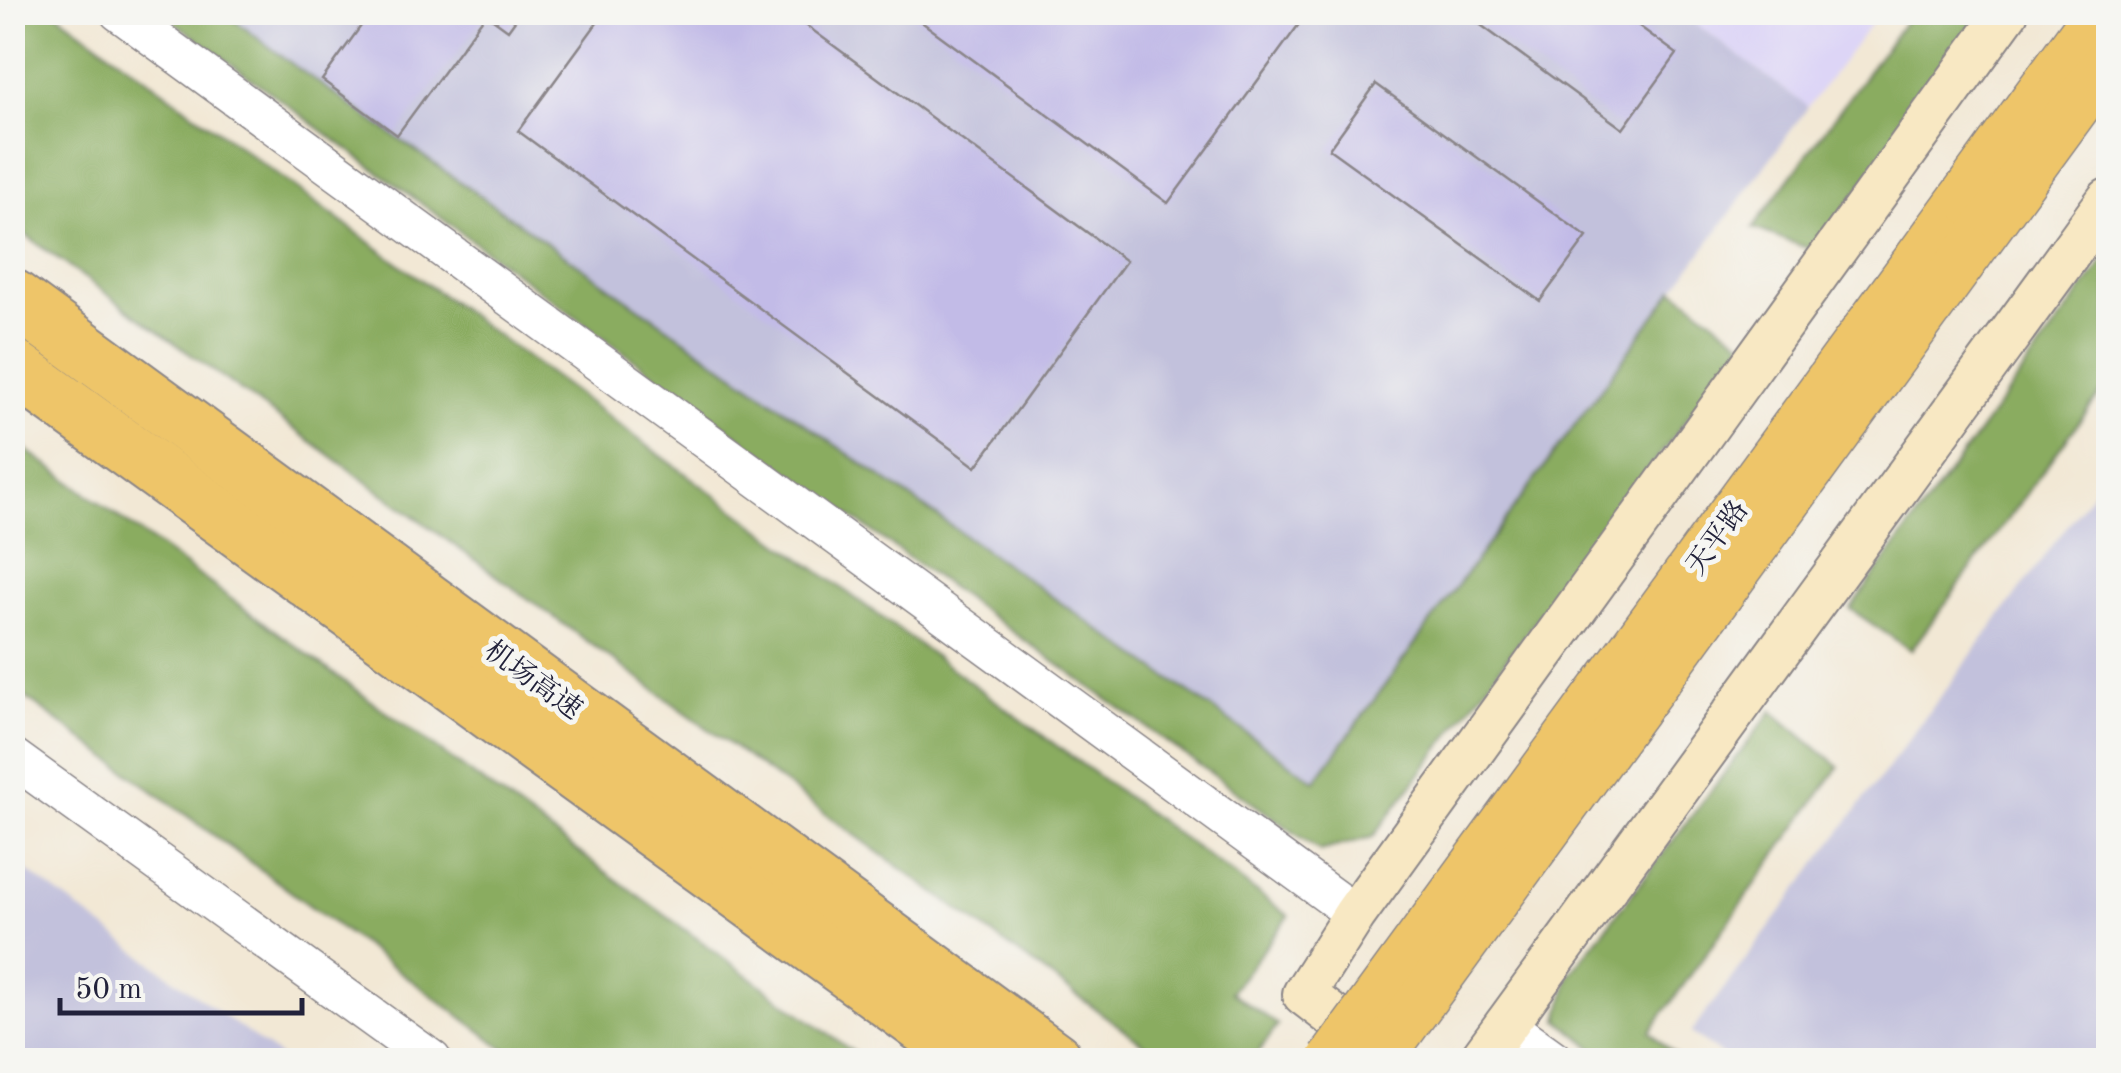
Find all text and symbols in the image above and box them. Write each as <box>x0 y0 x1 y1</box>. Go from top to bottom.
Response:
street label: 天平路 <box>1680 495 1754 581</box>
street label: 机场高速 <box>479 635 588 726</box>
scale bar <box>60 953 302 1015</box>
text: 50 m <box>75 975 142 1005</box>

